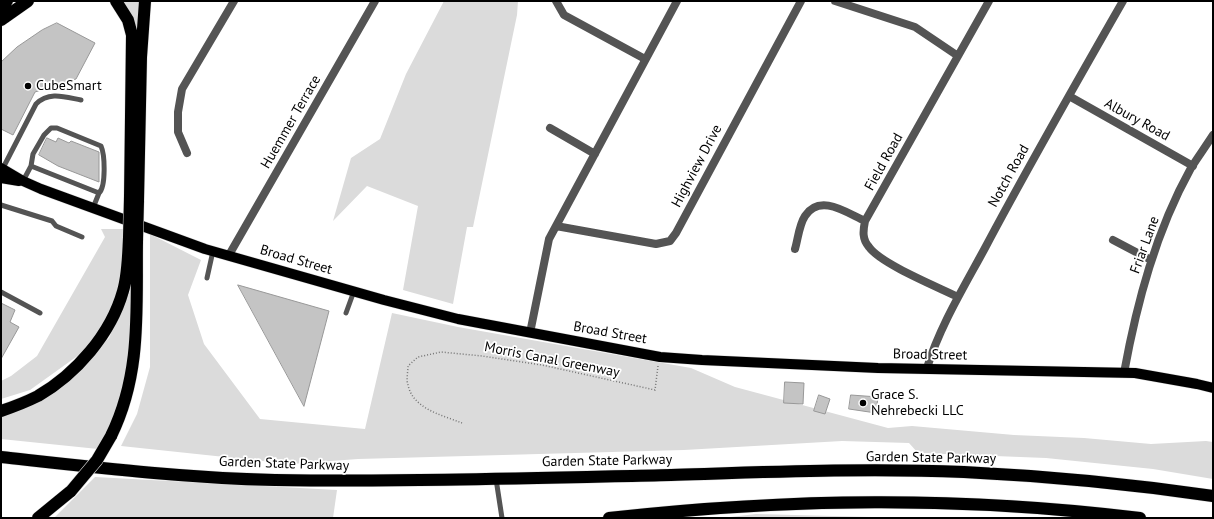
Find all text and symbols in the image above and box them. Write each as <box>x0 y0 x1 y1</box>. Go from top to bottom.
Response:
street label: Huemmer Terrace <box>257 72 325 172</box>
place label: CubeSmart <box>36 78 102 94</box>
marker: CubeSmart <box>23 81 33 91</box>
street label: Albury Road <box>1101 95 1173 145</box>
street label: Highview Drive <box>668 122 726 210</box>
street label: Field Road <box>861 130 907 194</box>
street label: Notch Road <box>985 142 1033 210</box>
street label: Friar Lane <box>1127 214 1163 276</box>
street label: Broad Street <box>258 242 334 278</box>
street label: Broad Street <box>572 318 648 348</box>
street label: Morris Canal Greenway <box>483 339 621 381</box>
street label: Broad Street <box>893 346 967 364</box>
place label: Grace S. Nehrebecki LLC <box>871 387 964 420</box>
marker: Grace S. Nehrebecki LLC <box>858 398 868 408</box>
street label: Garden State Parkway <box>866 448 996 468</box>
street label: Garden State Parkway <box>542 451 672 471</box>
street label: Garden State Parkway <box>219 453 349 475</box>

